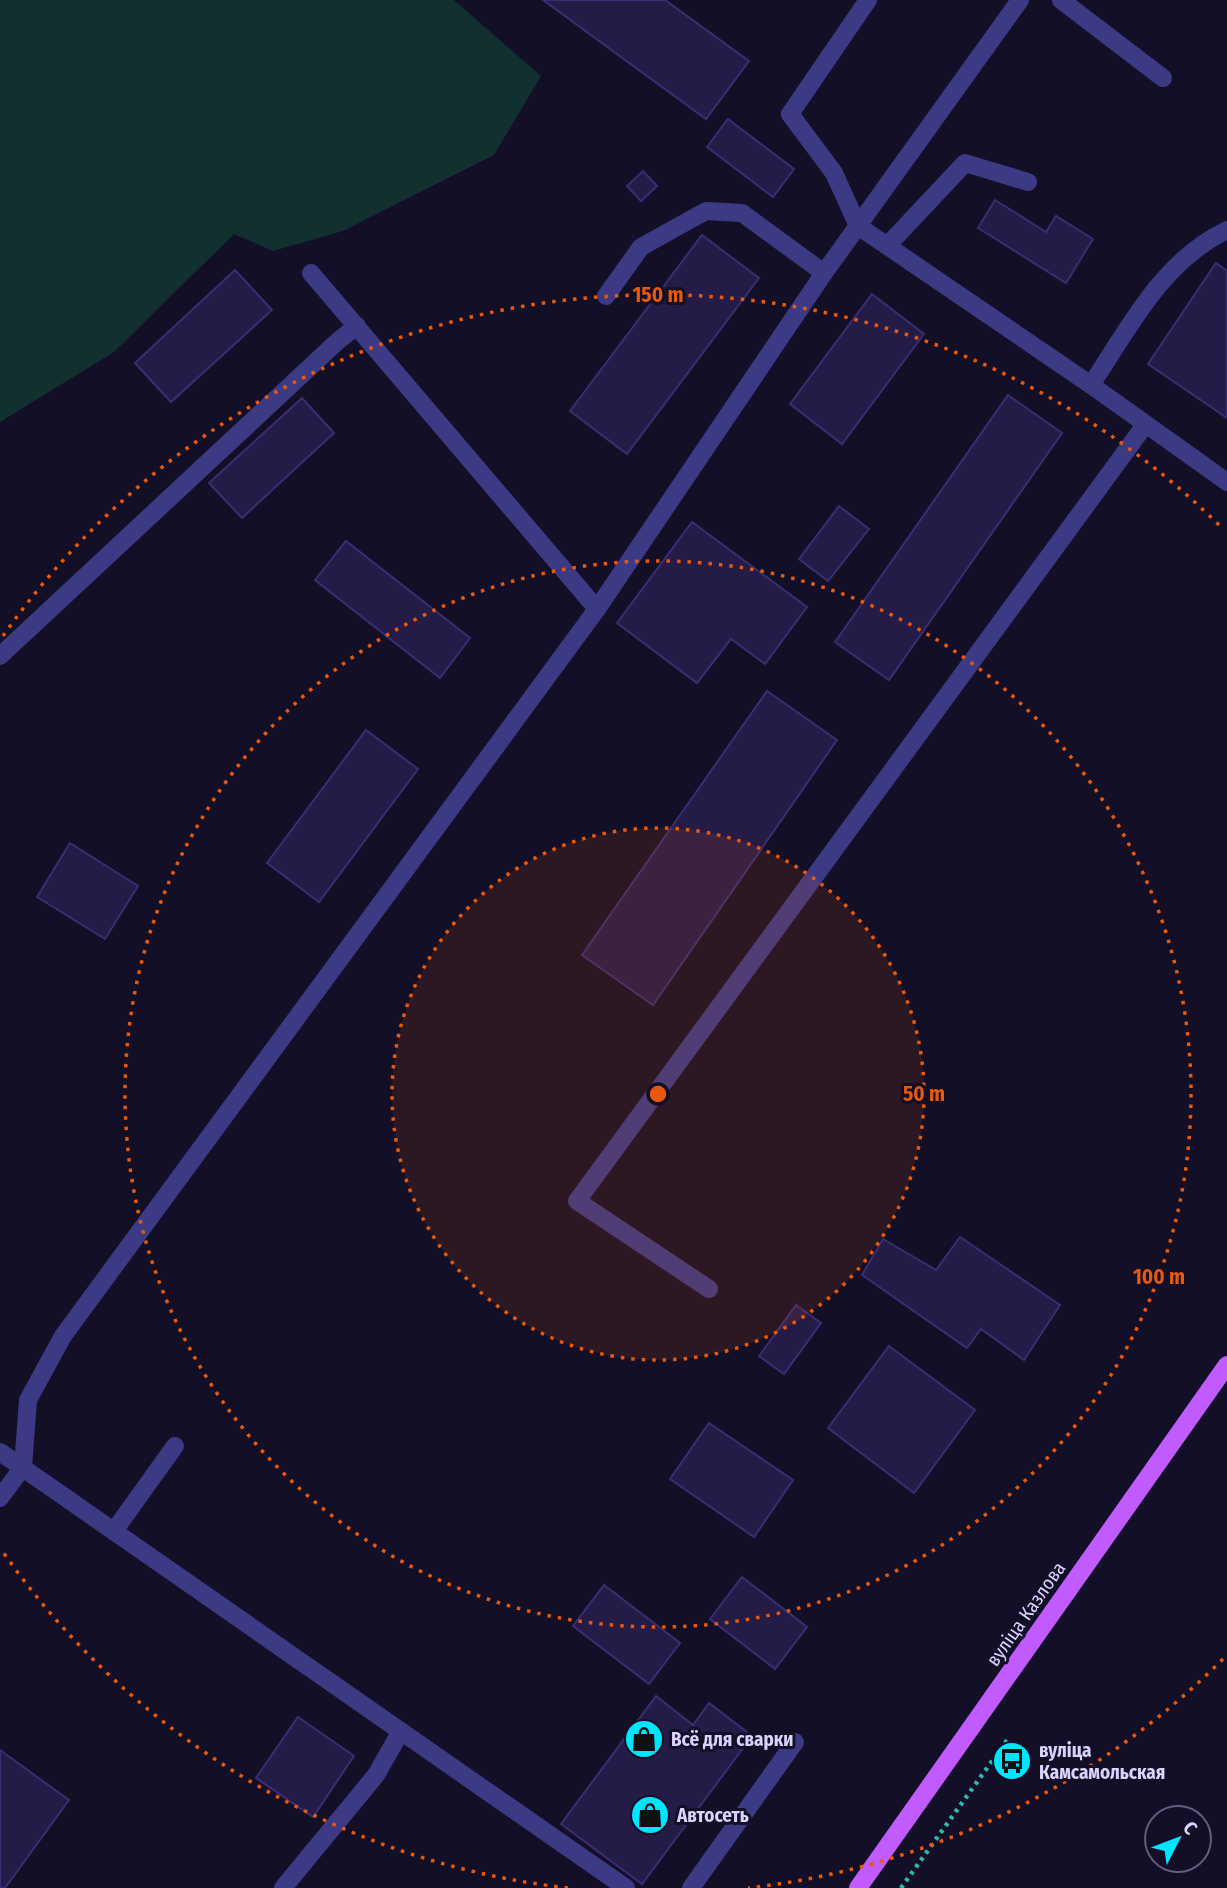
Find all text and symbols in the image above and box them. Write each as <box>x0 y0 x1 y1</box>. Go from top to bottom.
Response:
text: 150 m <box>632 282 684 308</box>
text: 50 m <box>903 1081 945 1107</box>
centre of rings <box>646 1082 670 1106</box>
text: 100 m <box>1133 1264 1185 1290</box>
street label: вуліца Казлова <box>982 1557 1070 1671</box>
shop icon: Всё для сварки <box>623 1718 665 1760</box>
place label: Всё для сварки <box>671 1728 793 1751</box>
place label: вуліца Камсамольская <box>1039 1739 1165 1784</box>
bus stop icon: вуліца Камсамольская <box>991 1740 1033 1782</box>
shop icon: Автосеть <box>629 1794 671 1836</box>
place label: Автосеть <box>676 1804 749 1827</box>
north arrow <box>1143 1804 1213 1874</box>
text: С <box>1178 1817 1202 1839</box>

